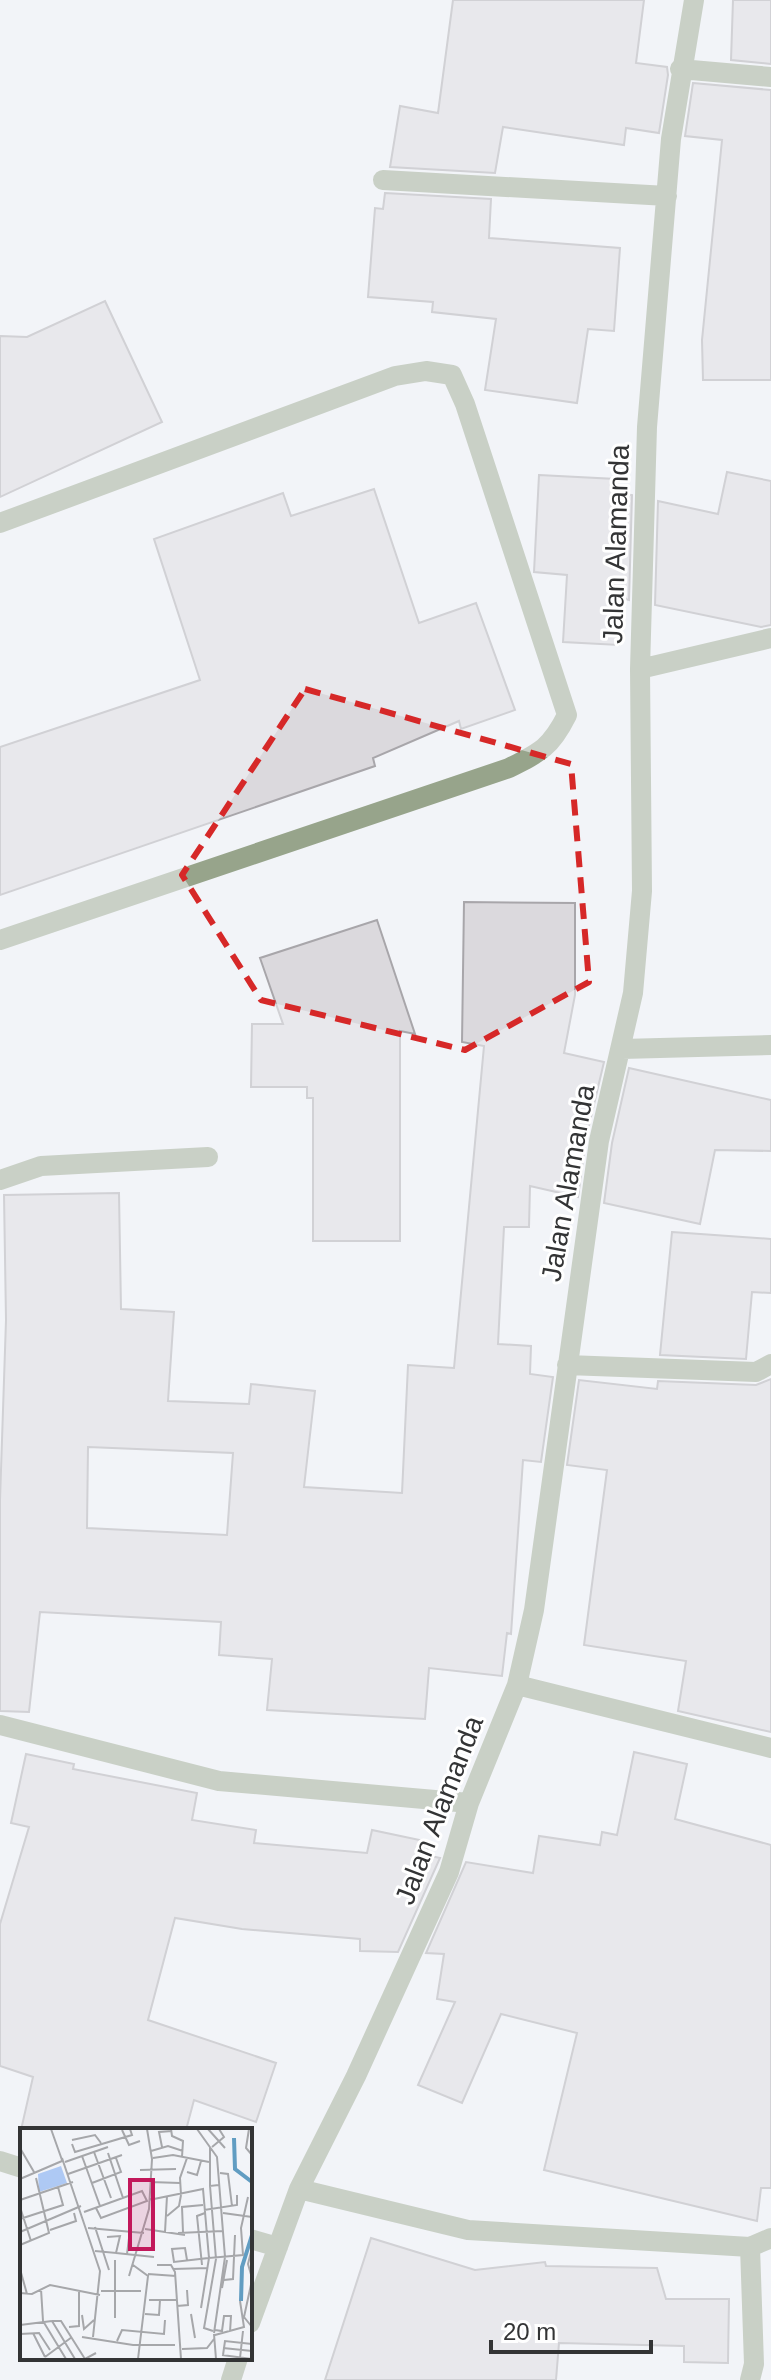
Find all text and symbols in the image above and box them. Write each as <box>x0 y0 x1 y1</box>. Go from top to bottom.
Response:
street label: Jalan Alamanda <box>597 443 635 644</box>
street label: Jalan Alamanda <box>535 1082 601 1284</box>
street label: Jalan Alamanda <box>389 1711 489 1909</box>
inset map <box>20 2128 252 2360</box>
scale bar <box>491 2304 651 2354</box>
text: 20 m <box>503 2318 556 2345</box>

